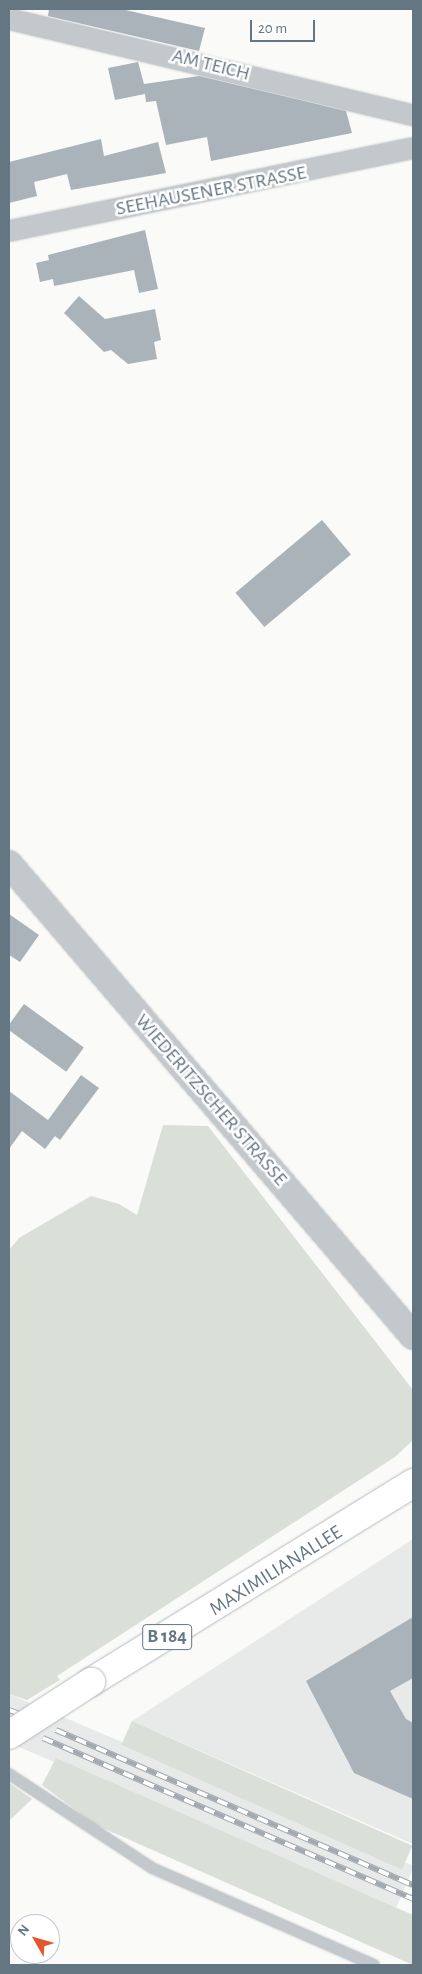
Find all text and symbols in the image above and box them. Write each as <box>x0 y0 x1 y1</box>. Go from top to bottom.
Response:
scale bar <box>252 10 317 42</box>
text: 20 m <box>258 21 287 36</box>
street label: AM TEICH <box>170 44 252 86</box>
street label: SEEHAUSENER STRASSE <box>114 161 308 221</box>
street label: WIEDERITZSCHER STRASSE <box>130 1009 292 1191</box>
street label: MAXIMILIANALLEE <box>205 1521 347 1621</box>
road number: B 184 <box>142 1620 192 1654</box>
north arrow <box>10 1914 60 1964</box>
text: N <box>15 1922 32 1939</box>

